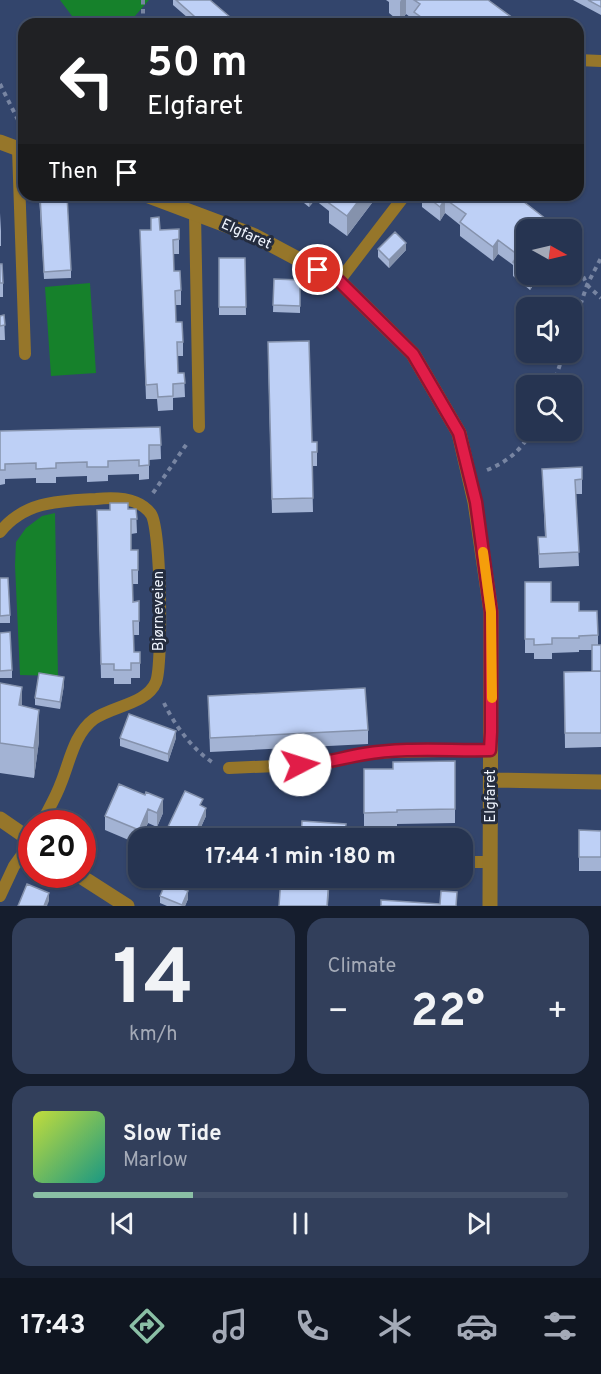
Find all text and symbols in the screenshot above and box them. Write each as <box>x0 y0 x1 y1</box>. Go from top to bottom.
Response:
text: 50 m <box>147 38 248 91</box>
icon: left <box>48 42 126 120</box>
text: Elgfaret <box>147 90 243 124</box>
icon: arrive <box>110 156 143 189</box>
text: Then <box>48 159 98 186</box>
street label: Elgfaret <box>218 215 274 255</box>
north arrow <box>516 219 582 285</box>
map controls <box>516 219 582 441</box>
pin <box>292 244 343 295</box>
icon: arrive <box>301 253 334 286</box>
button: sound <box>516 297 582 363</box>
button: search <box>516 375 582 441</box>
street label: Bjørneveien <box>150 571 169 651</box>
position arrow <box>268 733 332 797</box>
street label: Elgfaret <box>482 769 501 823</box>
speed limit sign: 20 <box>18 810 96 888</box>
text: 17:44 · 1 min · 180 m <box>205 844 396 871</box>
text: 14 <box>113 933 194 1032</box>
text: Climate <box>328 954 396 980</box>
text: 22° <box>411 985 485 1042</box>
text: − <box>328 992 349 1034</box>
text: + <box>547 992 568 1034</box>
text: km/h <box>129 1022 178 1048</box>
text: Slow Tide <box>123 1121 222 1148</box>
text: Marlow <box>123 1148 187 1174</box>
icon: previous <box>106 1207 139 1240</box>
icon: pause <box>284 1207 317 1240</box>
icon: next <box>462 1207 495 1240</box>
icon: directions <box>126 1305 168 1347</box>
icon: music <box>209 1305 251 1347</box>
icon: phone <box>291 1305 333 1347</box>
icon: climate <box>374 1305 416 1347</box>
icon: car <box>456 1305 498 1347</box>
icon: filters <box>539 1305 581 1347</box>
text: 17:43 <box>20 1309 86 1343</box>

